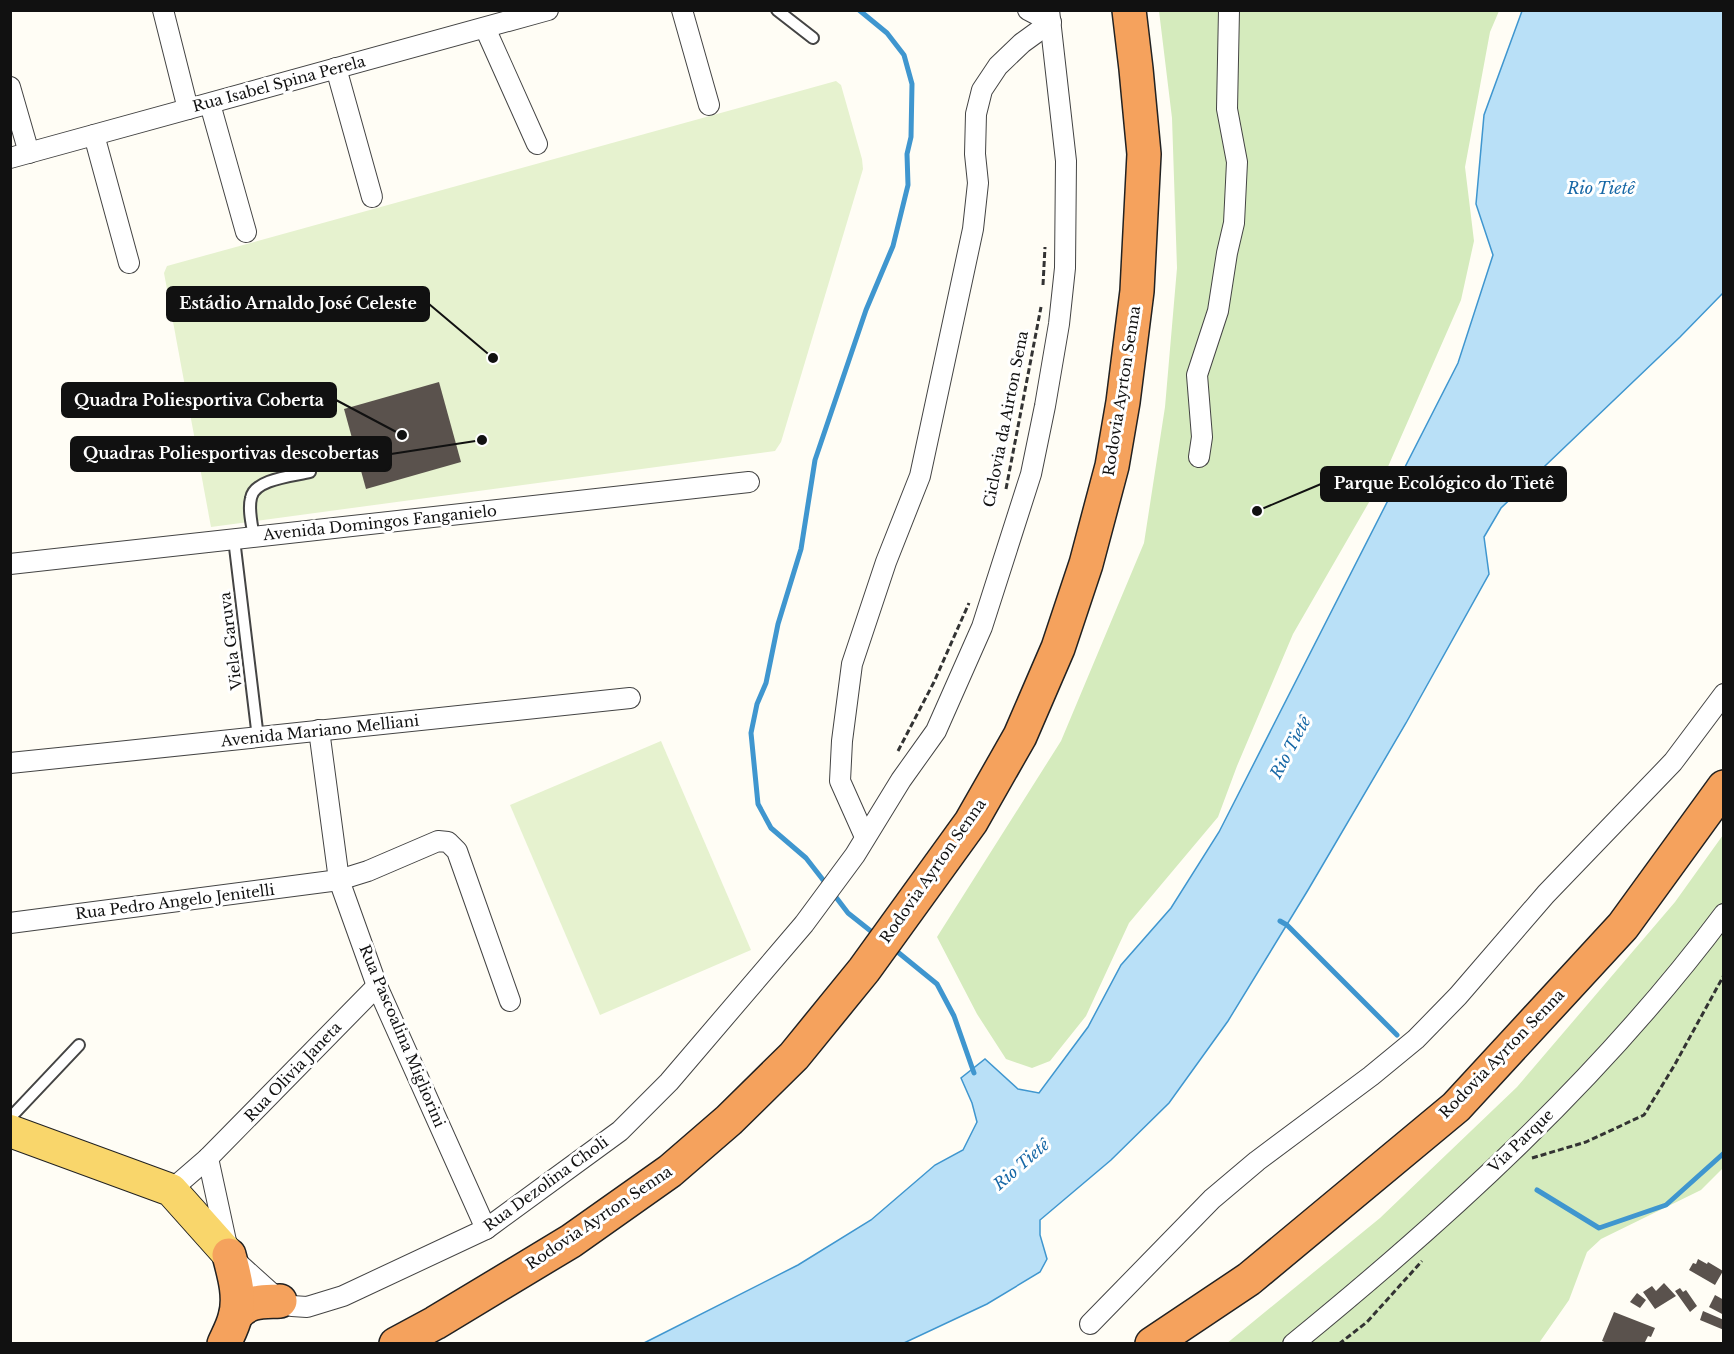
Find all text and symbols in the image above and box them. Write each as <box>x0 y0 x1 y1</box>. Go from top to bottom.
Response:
street label: Rua Isabel Spina Perela <box>190 51 368 116</box>
water label: Rio Tietê <box>1566 178 1637 198</box>
callout: Estádio Arnaldo José Celeste <box>167 287 429 321</box>
text: Estádio Arnaldo José Celeste <box>179 293 417 313</box>
street label: Rodovia Ayrton Senna <box>1099 304 1144 477</box>
street label: Ciclovia da Airton Sena <box>979 328 1032 509</box>
callout: Quadra Poliesportiva Coberta <box>62 383 336 417</box>
text: Quadra Poliesportiva Coberta <box>74 390 324 410</box>
callout: Quadras Poliesportivas descobertas <box>71 437 391 471</box>
text: Quadras Poliesportivas descobertas <box>83 443 379 463</box>
callout: Parque Ecológico do Tietê <box>1321 467 1566 501</box>
text: Parque Ecológico do Tietê <box>1334 473 1554 493</box>
street label: Avenida Domingos Fanganielo <box>261 501 498 544</box>
street label: Viela Garuva <box>215 590 246 692</box>
street label: Avenida Mariano Melliani <box>219 711 420 750</box>
water label: Rio Tietê <box>1265 711 1315 782</box>
street label: Rodovia Ayrton Senna <box>875 794 990 947</box>
street label: Rua Pedro Angelo Jenitelli <box>74 880 276 923</box>
street label: Rua Pascoalina Migliorini <box>355 942 450 1130</box>
street label: Rodovia Ayrton Senna <box>1435 985 1569 1122</box>
street label: Rua Olivia Janeta <box>240 1017 346 1126</box>
street label: Via Parque <box>1483 1105 1557 1177</box>
street label: Rua Dezolina Choli <box>480 1132 612 1235</box>
water label: Rio Tietê <box>988 1133 1054 1194</box>
street label: Rodovia Ayrton Senna <box>522 1161 676 1274</box>

